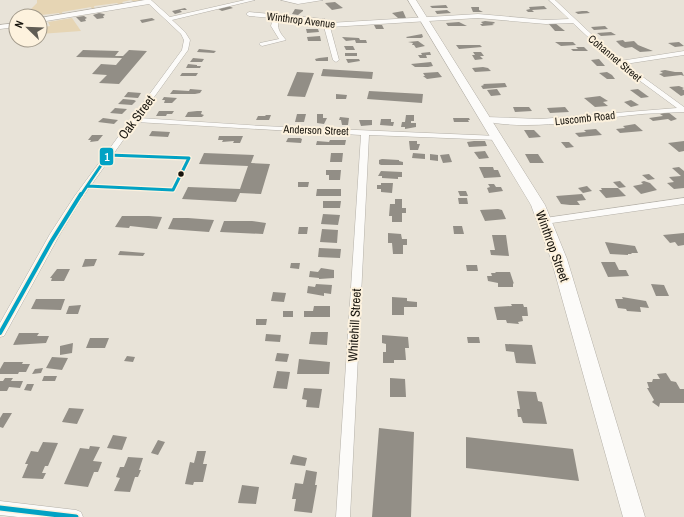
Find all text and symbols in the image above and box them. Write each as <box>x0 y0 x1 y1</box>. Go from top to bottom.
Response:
north arrow <box>8 8 48 48</box>
street label: Winthrop Avenue <box>266 9 336 31</box>
text: N <box>11 18 27 30</box>
street label: Cohannet Street <box>585 32 645 85</box>
street label: Oak Street <box>114 92 159 143</box>
street label: Luscomb Road <box>554 108 616 128</box>
street label: Anderson Street <box>282 122 349 138</box>
line badge: 1 <box>99 147 114 166</box>
text: 1 <box>104 150 110 164</box>
unlabelled marker <box>176 169 186 179</box>
street label: Winthrop Street <box>532 208 573 284</box>
street label: Whitehill Street <box>344 288 365 362</box>

